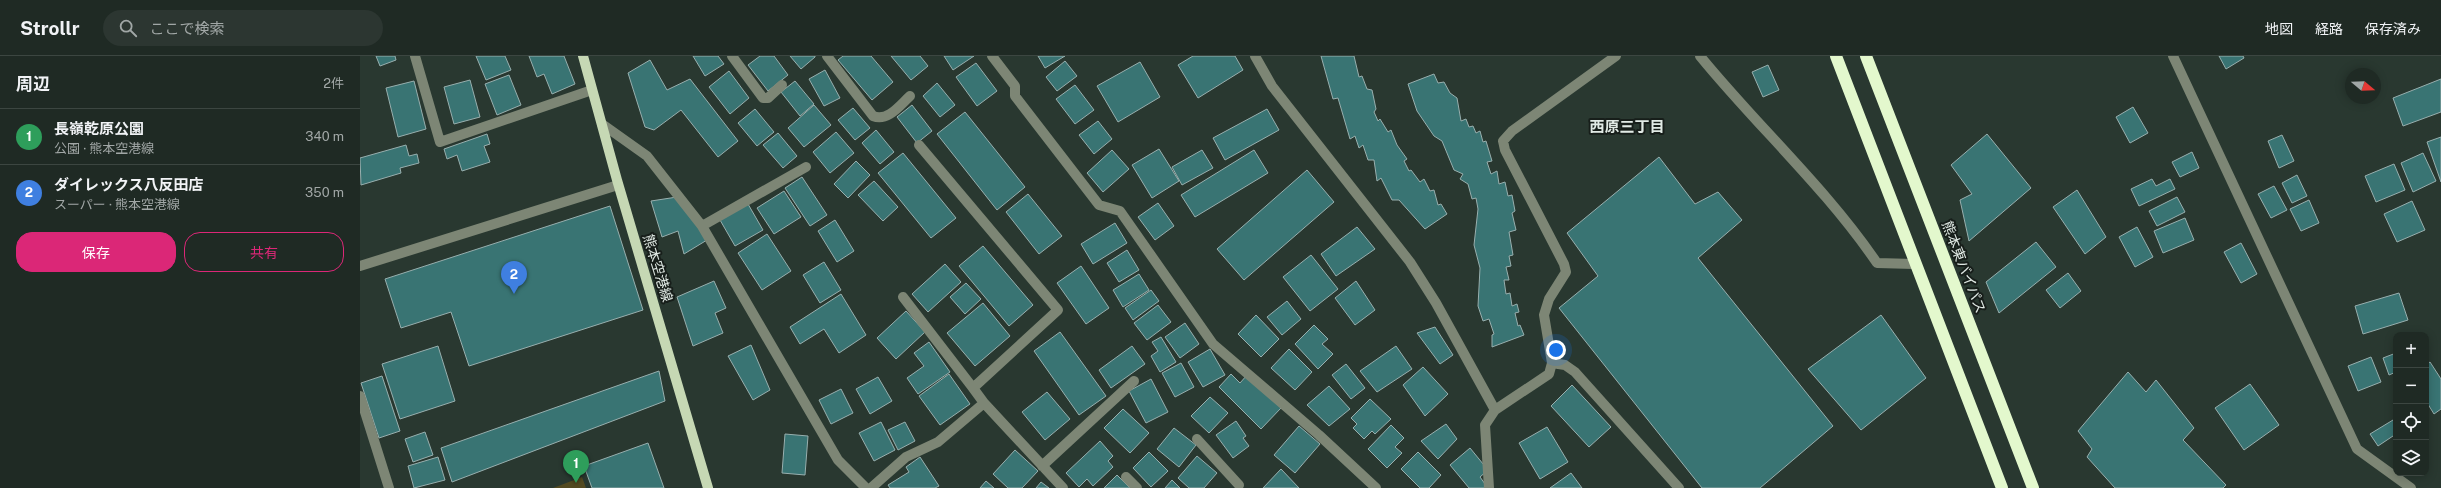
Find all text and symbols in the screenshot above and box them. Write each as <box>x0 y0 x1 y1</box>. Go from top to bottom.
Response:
search box <box>103 10 383 46</box>
text: Strollr <box>20 17 79 39</box>
icon: search <box>117 17 139 39</box>
text: ここで検索 <box>149 20 225 37</box>
text: 地図 <box>2265 21 2293 37</box>
text: 経路 <box>2315 21 2343 37</box>
text: 保存済み <box>2365 21 2421 37</box>
north arrow <box>2345 68 2381 104</box>
text: 周辺 <box>16 74 50 94</box>
text: 2件 <box>323 76 344 91</box>
district label: 西原三丁目 <box>1589 118 1665 135</box>
text: 長嶺乾原公園 <box>54 120 144 137</box>
text: 1 <box>26 129 32 144</box>
text: 340 m <box>305 129 344 144</box>
text: 公園 · 熊本空港線 <box>54 141 154 156</box>
text: ダイレックス八反田店 <box>54 176 204 193</box>
text: 2 <box>25 185 33 200</box>
text: 350 m <box>305 185 344 200</box>
text: スーパー · 熊本空港線 <box>54 197 180 212</box>
street label: 熊本東バイパス <box>1939 219 1989 315</box>
button: 保存 <box>16 232 176 272</box>
button: 共有 <box>184 232 344 272</box>
street label: 熊本空港線 <box>640 232 676 304</box>
pin: 2 <box>501 261 527 294</box>
map controls <box>2393 332 2429 476</box>
button: + <box>2393 332 2429 368</box>
your location <box>1546 340 1566 360</box>
button: − <box>2393 368 2429 404</box>
button: locate <box>2393 404 2429 440</box>
button: layers <box>2393 440 2429 476</box>
pin: 1 <box>563 450 589 483</box>

